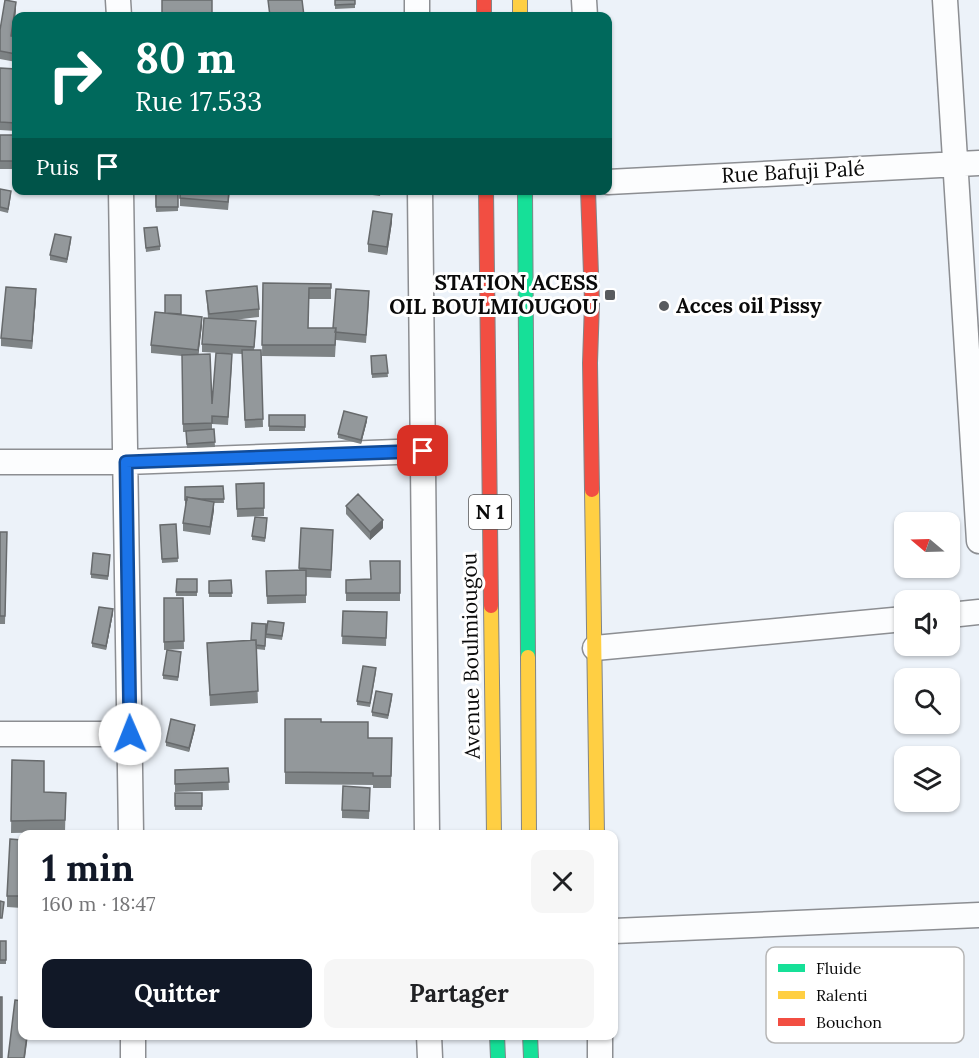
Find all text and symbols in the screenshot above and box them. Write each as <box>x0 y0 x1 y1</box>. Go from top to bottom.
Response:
text: 80 m <box>135 31 235 85</box>
icon: right <box>36 36 114 114</box>
text: Rue 17.533 <box>135 84 262 118</box>
icon: arrive <box>91 150 124 183</box>
text: Puis <box>36 153 79 181</box>
street label: Rue Bafuji Palé <box>721 154 865 189</box>
place label: STATION ACESS OIL BOULMIOUGOU <box>389 269 598 320</box>
marker: STATION ACESS OIL BOULMIOUGOU <box>603 288 617 302</box>
place label: Acces oil Pissy <box>676 292 822 319</box>
marker: Acces oil Pissy <box>657 299 671 313</box>
pin <box>397 425 448 476</box>
icon: arrive <box>406 434 439 467</box>
road number: N 1 <box>469 495 511 529</box>
north arrow <box>894 512 960 578</box>
map controls <box>894 512 960 812</box>
street label: Avenue Boulmiougou <box>455 553 486 760</box>
button: sound <box>894 590 960 656</box>
button: search <box>894 668 960 734</box>
position arrow <box>98 702 162 766</box>
button: layers <box>894 746 960 812</box>
text: 1 min <box>42 845 134 891</box>
button: close <box>531 850 594 913</box>
text: 160 m · 18:47 <box>42 891 156 916</box>
legend <box>766 947 964 1043</box>
text: Fluide <box>816 958 862 978</box>
button: Quitter <box>42 959 312 1028</box>
button: Partager <box>324 959 594 1028</box>
text: Ralenti <box>816 985 868 1005</box>
text: Bouchon <box>816 1012 882 1032</box>

